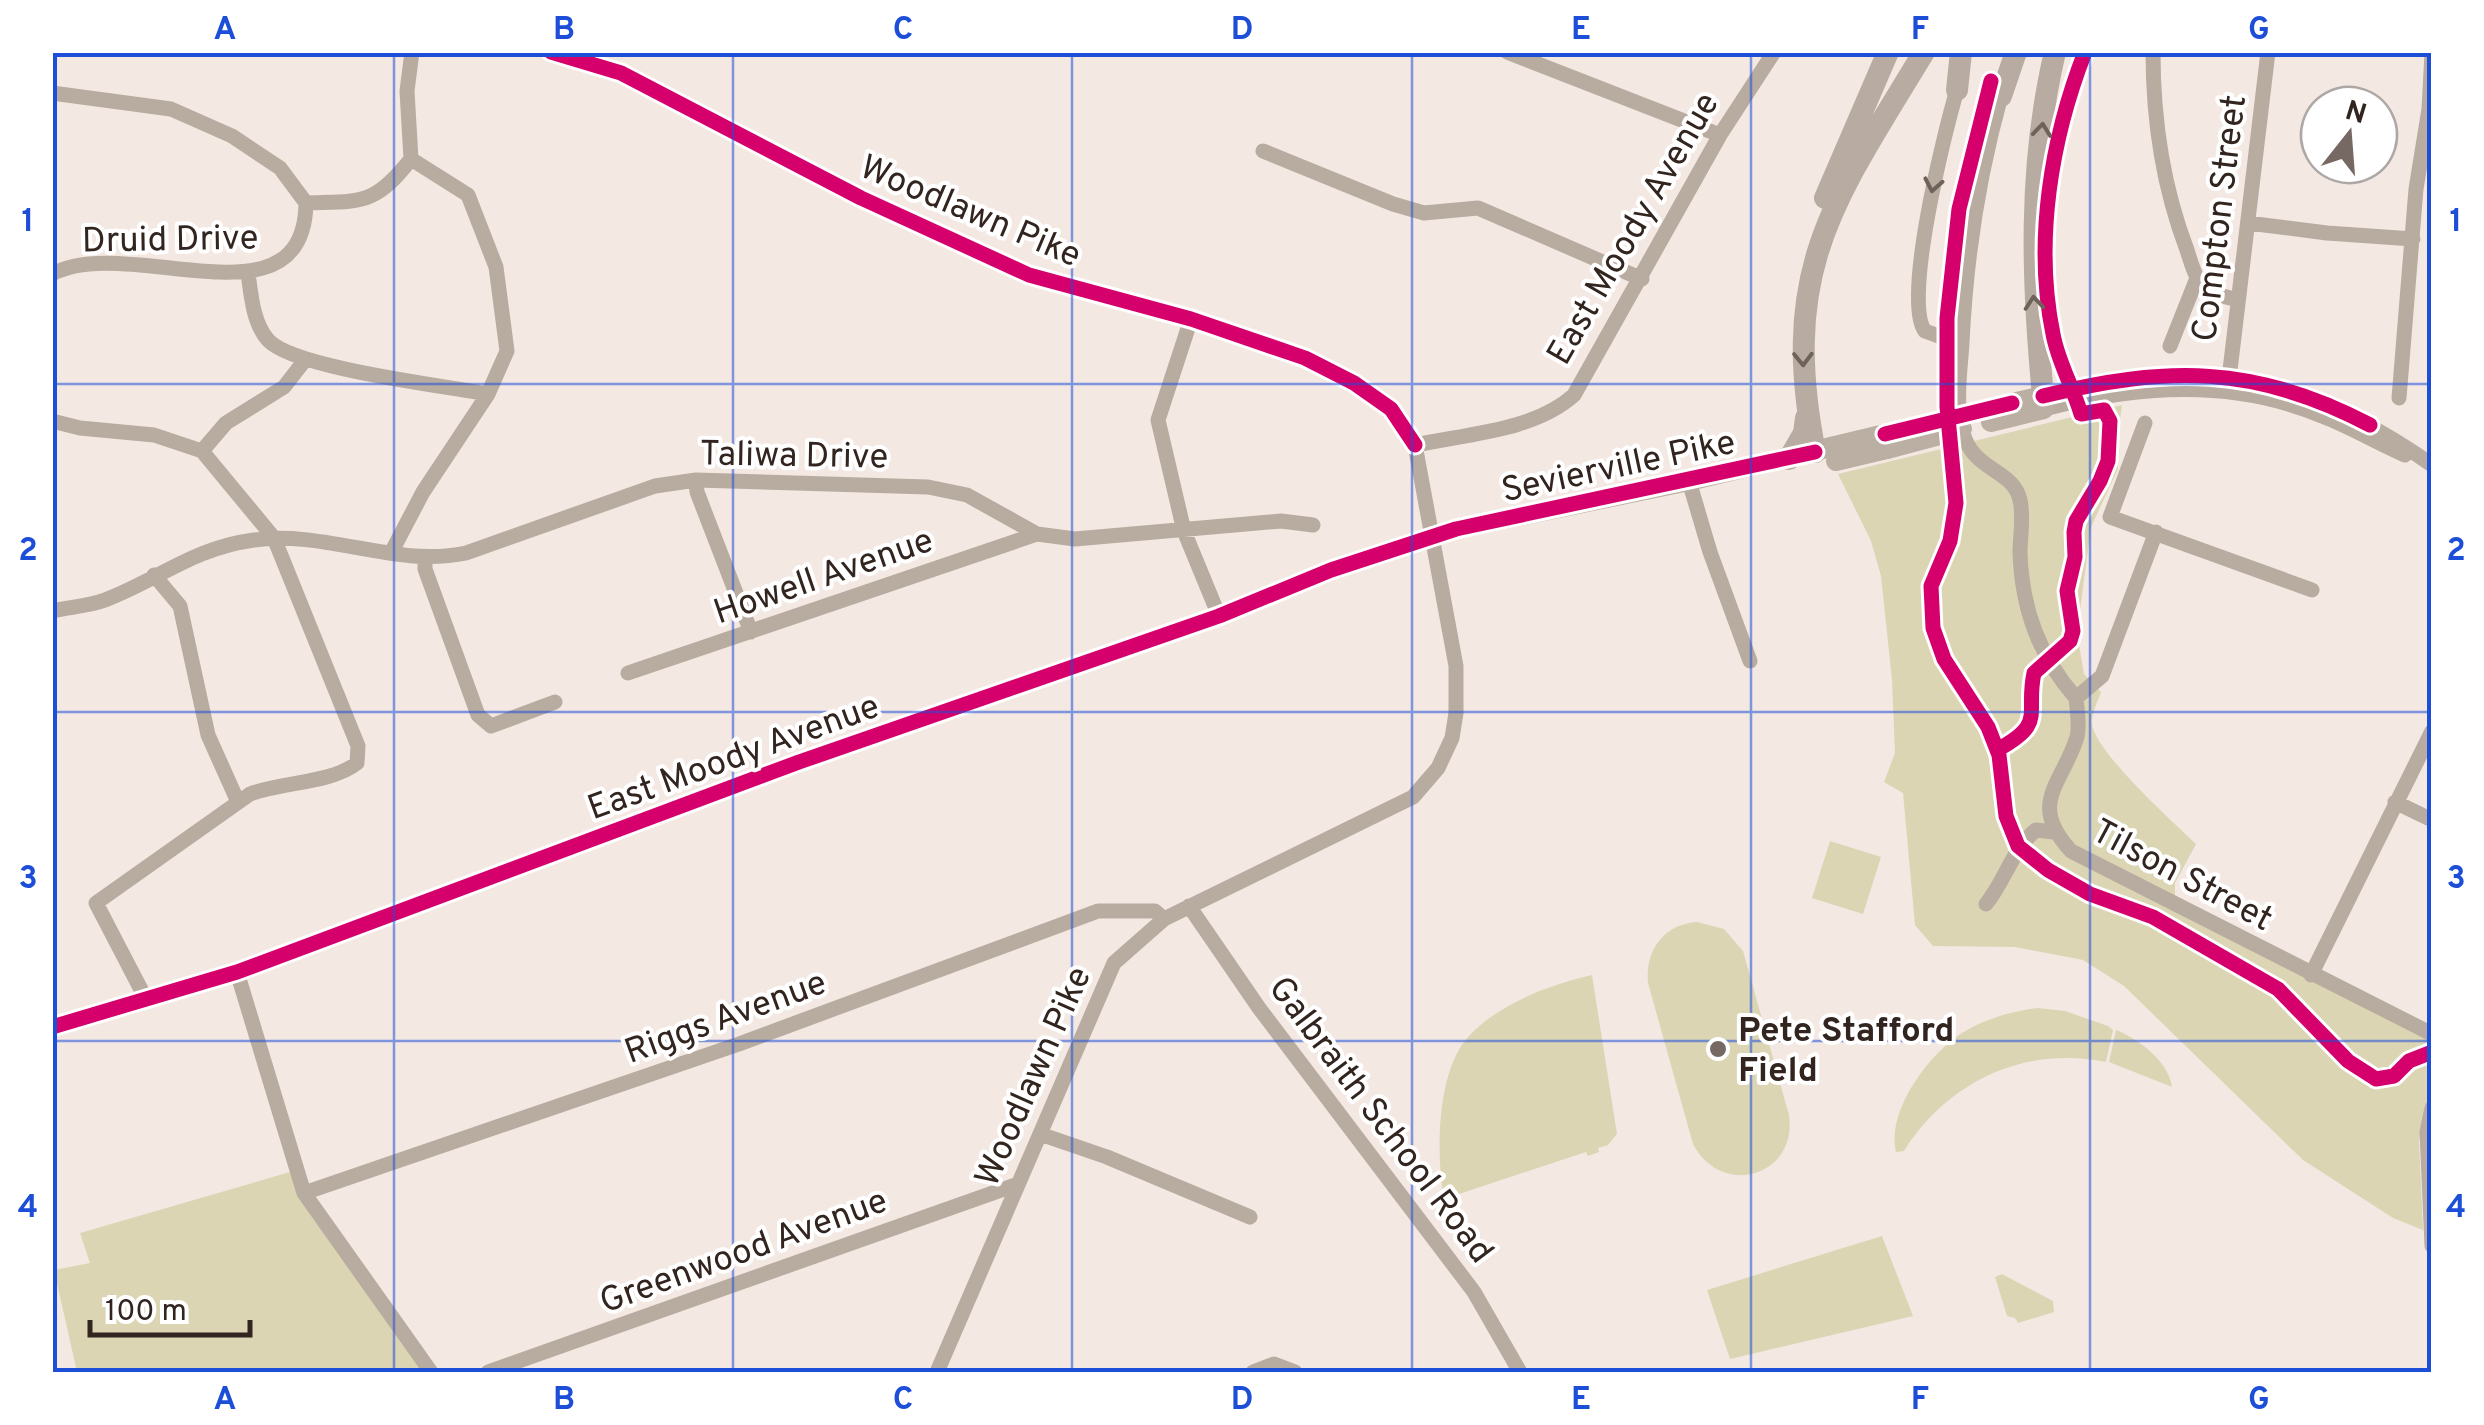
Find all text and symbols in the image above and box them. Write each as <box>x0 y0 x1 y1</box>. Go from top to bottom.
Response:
text: A <box>214 11 236 51</box>
text: B <box>553 11 575 51</box>
text: C <box>893 11 913 51</box>
text: D <box>1231 11 1253 51</box>
text: E <box>1571 11 1591 51</box>
text: F <box>1911 11 1929 51</box>
text: G <box>2248 11 2270 51</box>
north arrow <box>2299 85 2399 185</box>
street label: East Moody Avenue <box>1539 86 1730 373</box>
street label: Compton Street <box>2184 92 2258 344</box>
text: N <box>2341 94 2370 134</box>
one-way arrow <box>2031 122 2053 138</box>
street label: Woodlawn Pike <box>853 146 1087 279</box>
one-way arrow <box>1924 176 1945 193</box>
text: 1 <box>22 203 34 243</box>
text: 1 <box>2450 203 2462 243</box>
street label: Druid Drive <box>81 217 259 265</box>
one-way arrow <box>2024 294 2046 310</box>
one-way arrow <box>1793 351 1814 367</box>
street label: Sevierville Pike <box>1498 422 1740 514</box>
street label: Taliwa Drive <box>699 433 889 481</box>
street label: Howell Avenue <box>708 520 940 636</box>
text: 2 <box>18 532 38 572</box>
text: 2 <box>2446 532 2466 572</box>
street label: East Moody Avenue <box>582 686 886 832</box>
street label: Tilson Street <box>2084 811 2279 943</box>
text: 3 <box>18 860 38 900</box>
text: 3 <box>2446 860 2466 900</box>
street label: Woodlawn Pike <box>967 960 1103 1194</box>
street label: Riggs Avenue <box>619 962 833 1076</box>
street label: Galbraith School Road <box>1257 969 1502 1273</box>
place label: Pete Stafford Field <box>1738 1010 1954 1094</box>
marker: Pete Stafford Field <box>1707 1038 1729 1060</box>
street label: Greenwood Avenue <box>594 1180 894 1325</box>
text: 4 <box>18 1189 38 1229</box>
text: 4 <box>2446 1189 2466 1229</box>
scale bar <box>90 1275 250 1337</box>
text: 100 m <box>105 1294 187 1331</box>
text: A <box>214 1381 236 1421</box>
text: B <box>553 1381 575 1421</box>
text: C <box>893 1381 913 1421</box>
text: D <box>1231 1381 1253 1421</box>
text: E <box>1571 1381 1591 1421</box>
text: F <box>1911 1381 1929 1421</box>
text: G <box>2248 1381 2270 1421</box>

